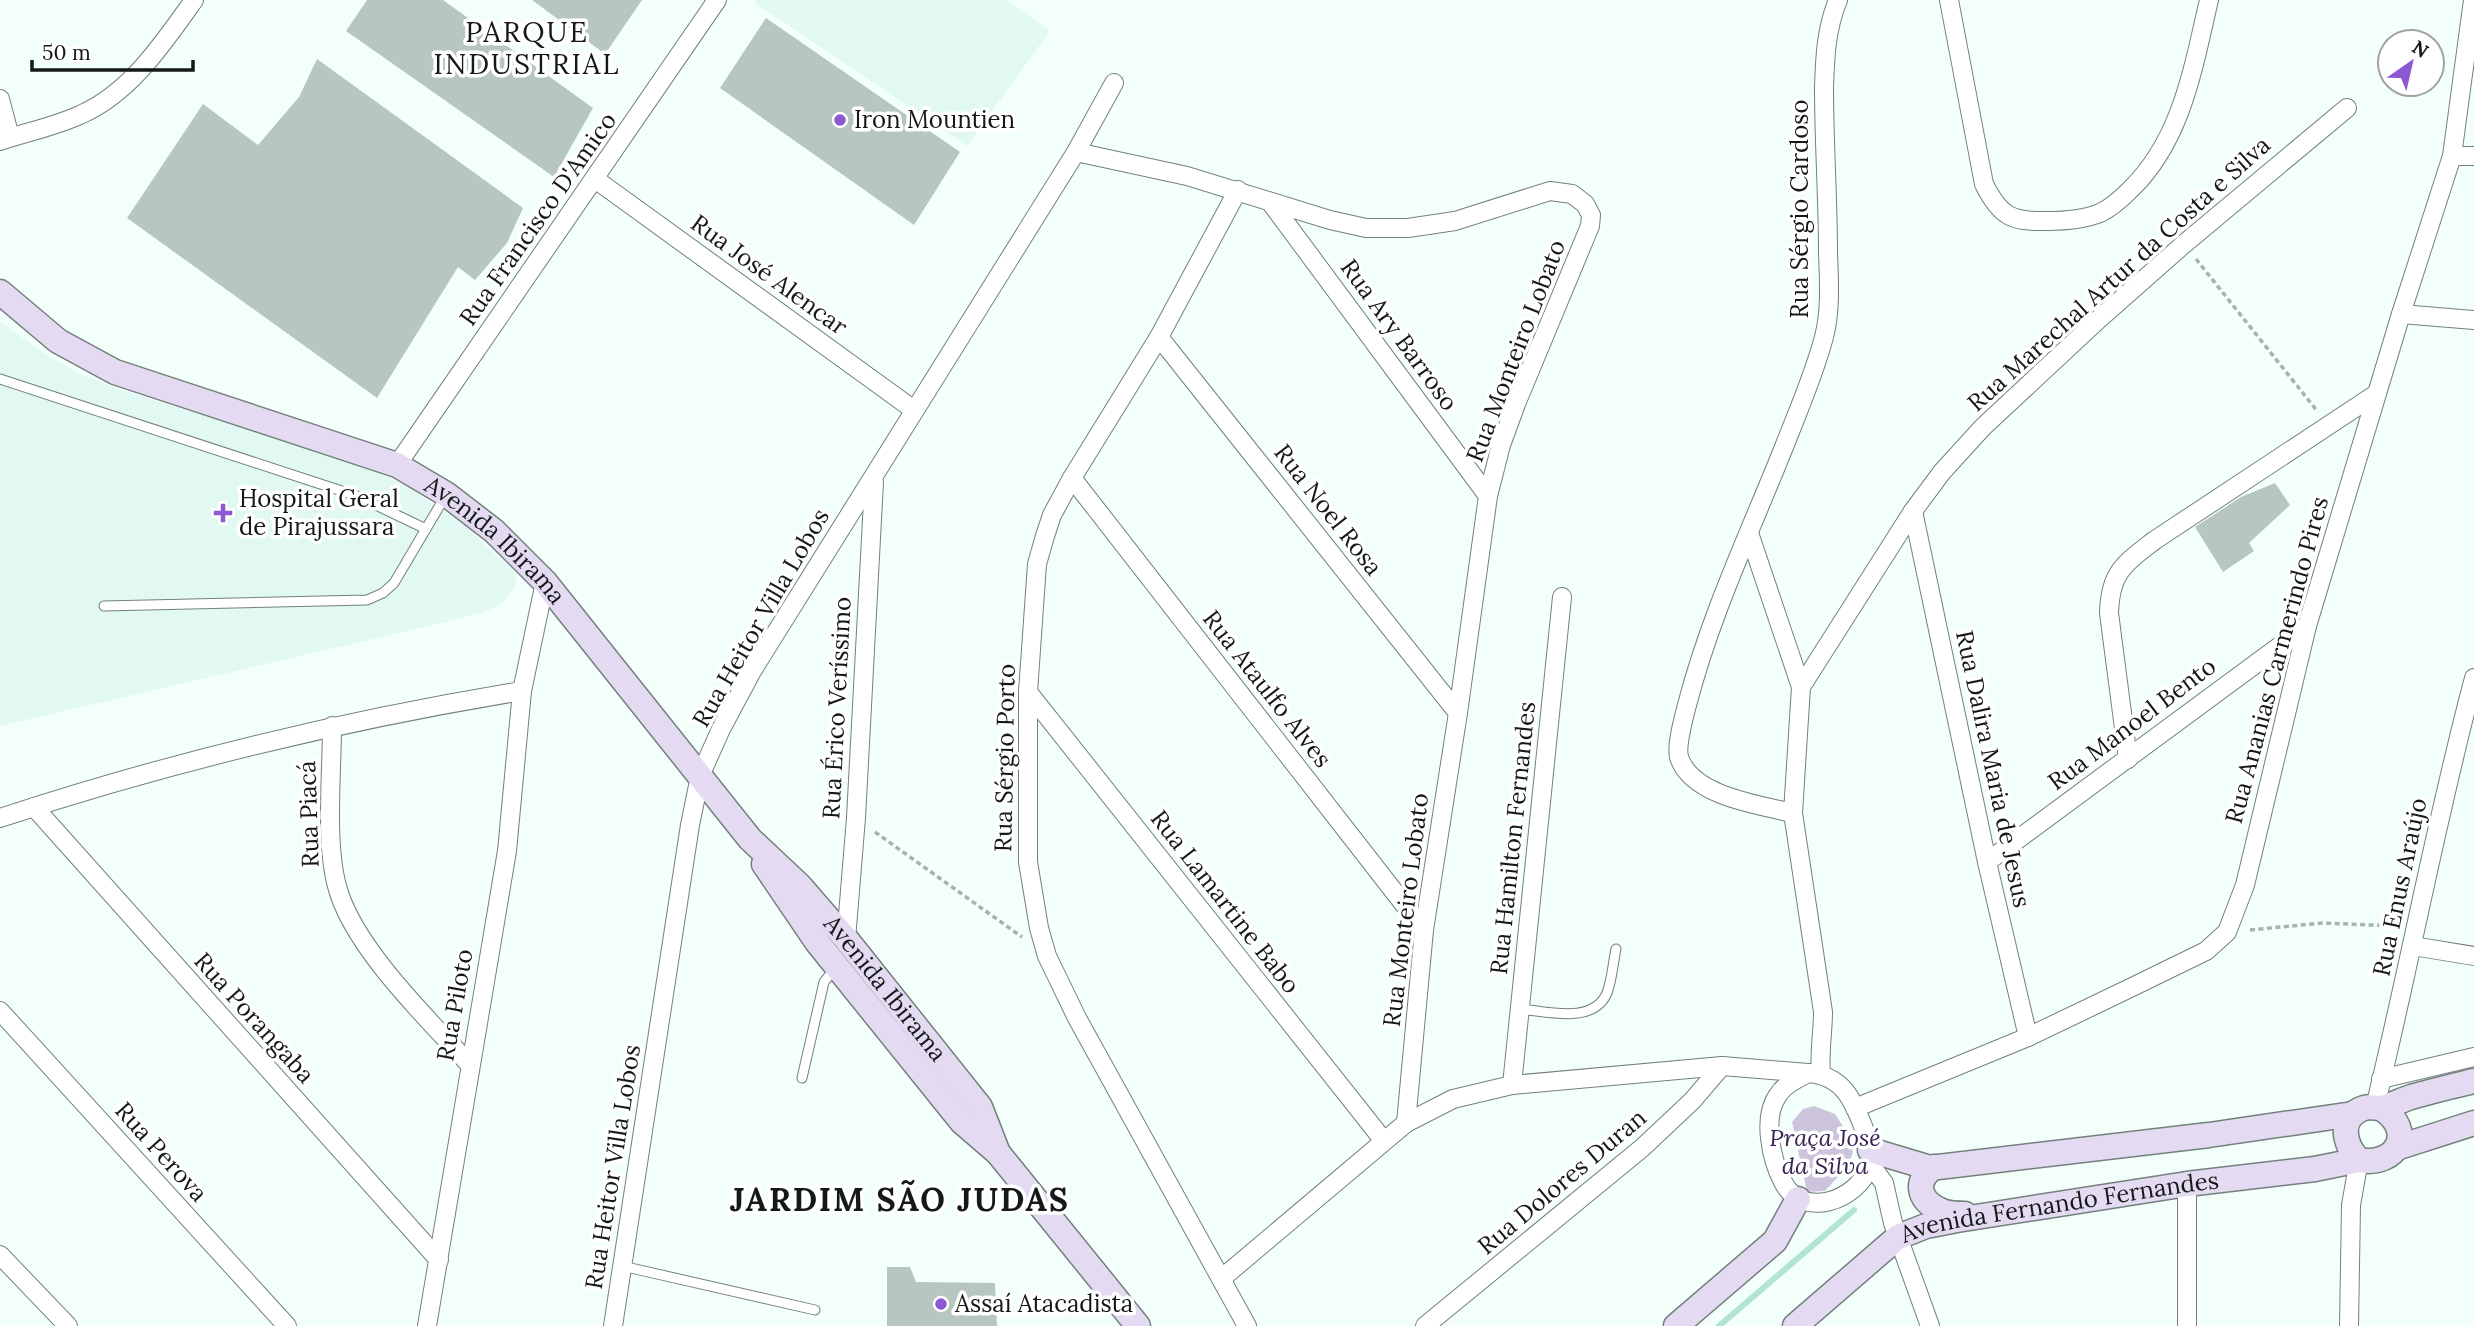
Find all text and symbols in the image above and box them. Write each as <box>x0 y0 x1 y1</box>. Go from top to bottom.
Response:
district label: PARQUE INDUSTRIAL <box>434 14 620 82</box>
scale bar <box>32 28 192 72</box>
north arrow <box>2376 28 2446 98</box>
text: N <box>2408 35 2434 63</box>
text: 50 m <box>42 39 91 66</box>
street label: Rua Sérgio Cardoso <box>1784 100 1815 318</box>
place label: Iron Mountien <box>854 104 1015 135</box>
street label: Rua Francisco D'Amico <box>452 106 623 331</box>
marker: Iron Mountien <box>832 112 848 128</box>
street label: Rua Marechal Artur da Costa e Silva <box>1961 129 2277 418</box>
street label: Rua José Alencar <box>685 207 854 342</box>
street label: Rua Monteiro Lobato <box>1459 235 1572 466</box>
street label: Rua Ary Barroso <box>1334 253 1465 417</box>
street label: Rua Noel Rosa <box>1267 438 1389 582</box>
street label: Avenida Ibirama <box>418 468 573 610</box>
place label: Hospital Geral de Pirajussara <box>239 483 399 542</box>
street label: Rua Ananias Carmerindo Pires <box>2218 493 2335 827</box>
marker: Hospital Geral de Pirajussara <box>213 503 233 523</box>
street label: Rua Heitor Villa Lobos <box>685 503 836 733</box>
street label: Rua Érico Veríssimo <box>815 596 858 820</box>
street label: Rua Ataulfo Alves <box>1196 604 1338 774</box>
street label: Rua Dalira Maria de Jesus <box>1949 628 2038 910</box>
street label: Rua Manoel Bento <box>2041 650 2222 797</box>
street label: Rua Sérgio Porto <box>987 664 1022 852</box>
street label: Rua Hamilton Fernandes <box>1483 700 1542 976</box>
street label: Rua Piacá <box>291 760 326 868</box>
street label: Rua Monteiro Lobato <box>1376 791 1435 1029</box>
street label: Rua Enus Araújo <box>2365 795 2434 979</box>
street label: Rua Lamartine Babo <box>1144 804 1307 1000</box>
street label: Avenida Ibirama <box>817 908 954 1068</box>
street label: Rua Porangaba <box>187 946 321 1090</box>
street label: Rua Piloto <box>429 946 480 1063</box>
street label: Rua Heitor Villa Lobos <box>578 1042 647 1291</box>
street label: Rua Perova <box>108 1095 214 1208</box>
street label: Rua Dolores Duran <box>1471 1102 1652 1261</box>
park label: Praça José da Silva <box>1769 1122 1881 1181</box>
street label: Avenida Fernando Fernandes <box>1894 1164 2220 1250</box>
district label: JARDIM SÃO JUDAS <box>730 1179 1070 1220</box>
place label: Assaí Atacadista <box>954 1288 1133 1319</box>
marker: Assaí Atacadista <box>933 1296 949 1312</box>

